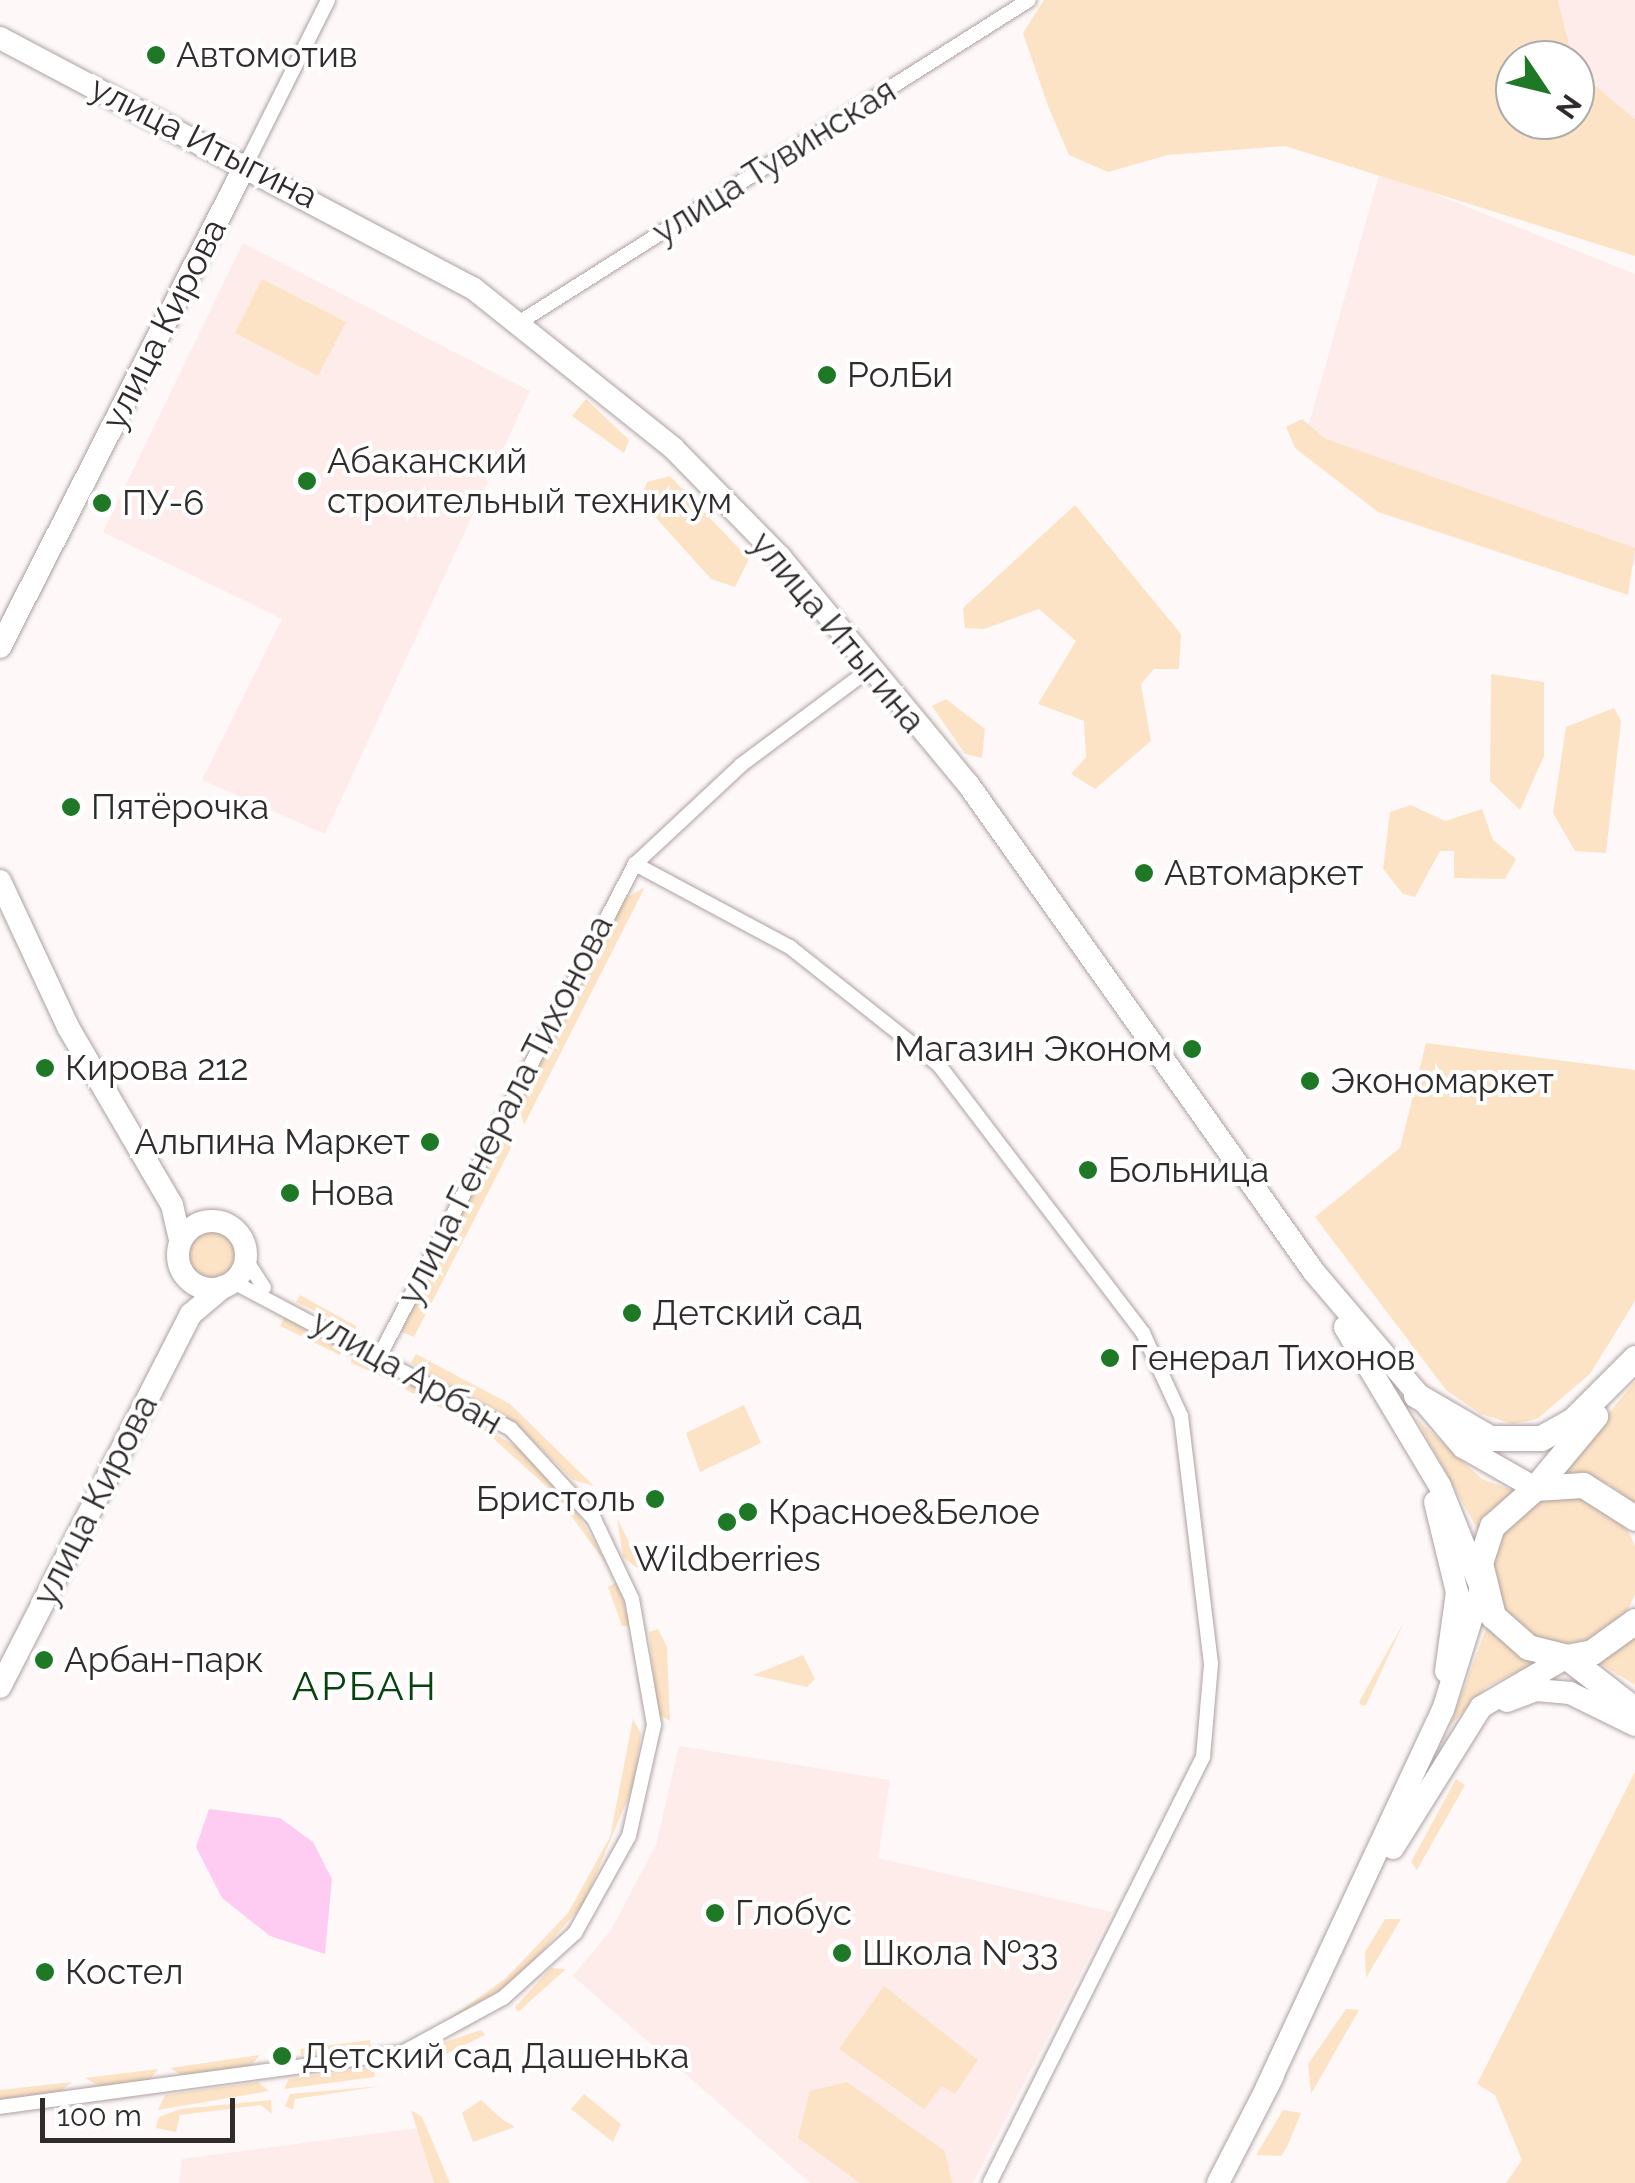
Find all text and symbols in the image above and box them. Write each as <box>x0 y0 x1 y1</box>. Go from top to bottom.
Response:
place label: Автомотив <box>176 34 357 76</box>
north arrow <box>1495 40 1595 140</box>
marker: Автомотив <box>145 44 167 66</box>
street label: улица Итыгина <box>83 67 325 217</box>
street label: улица Тувинская <box>644 69 904 253</box>
text: N <box>1549 88 1588 125</box>
street label: улица Кирова <box>93 211 235 437</box>
place label: РолБи <box>847 354 953 396</box>
marker: РолБи <box>816 364 838 386</box>
place label: Абаканский строительный техникум <box>327 440 732 522</box>
marker: Абаканский строительный техникум <box>296 470 318 492</box>
place label: ПУ-6 <box>122 482 204 524</box>
marker: ПУ-6 <box>91 492 113 514</box>
street label: улица Итыгина <box>742 523 934 741</box>
place label: Пятёрочка <box>91 786 269 828</box>
marker: Пятёрочка <box>60 796 82 818</box>
place label: Автомаркет <box>1164 852 1364 894</box>
marker: Автомаркет <box>1133 862 1155 884</box>
street label: улица Генерала Тихонова <box>388 908 622 1312</box>
place label: Магазин Эконом <box>894 1028 1172 1070</box>
marker: Магазин Эконом <box>1181 1038 1203 1060</box>
place label: Кирова 212 <box>65 1047 249 1089</box>
marker: Кирова 212 <box>34 1057 56 1079</box>
place label: Экономаркет <box>1330 1060 1554 1102</box>
marker: Экономаркет <box>1299 1070 1321 1092</box>
place label: Альпина Маркет <box>135 1121 410 1163</box>
marker: Альпина Маркет <box>419 1131 441 1153</box>
place label: Больница <box>1108 1149 1269 1191</box>
marker: Больница <box>1077 1159 1099 1181</box>
place label: Нова <box>310 1172 394 1214</box>
marker: Нова <box>279 1182 301 1204</box>
place label: Детский сад <box>652 1292 862 1334</box>
street label: улица Арбан <box>304 1300 510 1444</box>
marker: Детский сад <box>621 1302 643 1324</box>
place label: Генерал Тихонов <box>1130 1337 1416 1379</box>
marker: Генерал Тихонов <box>1099 1347 1121 1369</box>
street label: улица Кирова <box>24 1387 166 1613</box>
place label: Бристоль <box>476 1478 635 1520</box>
marker: Бристоль <box>644 1488 666 1510</box>
place label: Красное&Белое <box>768 1491 1040 1533</box>
marker: Красное&Белое <box>737 1501 759 1523</box>
marker: Wildberries <box>716 1511 738 1533</box>
place label: Wildberries <box>633 1538 821 1580</box>
place label: Арбан-парк <box>64 1639 264 1681</box>
marker: Арбан-парк <box>33 1649 55 1671</box>
district label: АРБАН <box>292 1662 438 1710</box>
place label: Глобус <box>735 1892 852 1934</box>
marker: Глобус <box>704 1902 726 1924</box>
place label: Школа №33 <box>862 1932 1059 1974</box>
marker: Школа №33 <box>831 1942 853 1964</box>
place label: Костел <box>65 1951 183 1993</box>
marker: Костел <box>34 1961 56 1983</box>
place label: Детский сад Дашенька <box>302 2035 689 2077</box>
marker: Детский сад Дашенька <box>271 2045 293 2067</box>
scale bar <box>45 2078 240 2140</box>
text: 100 m <box>57 2098 142 2133</box>

